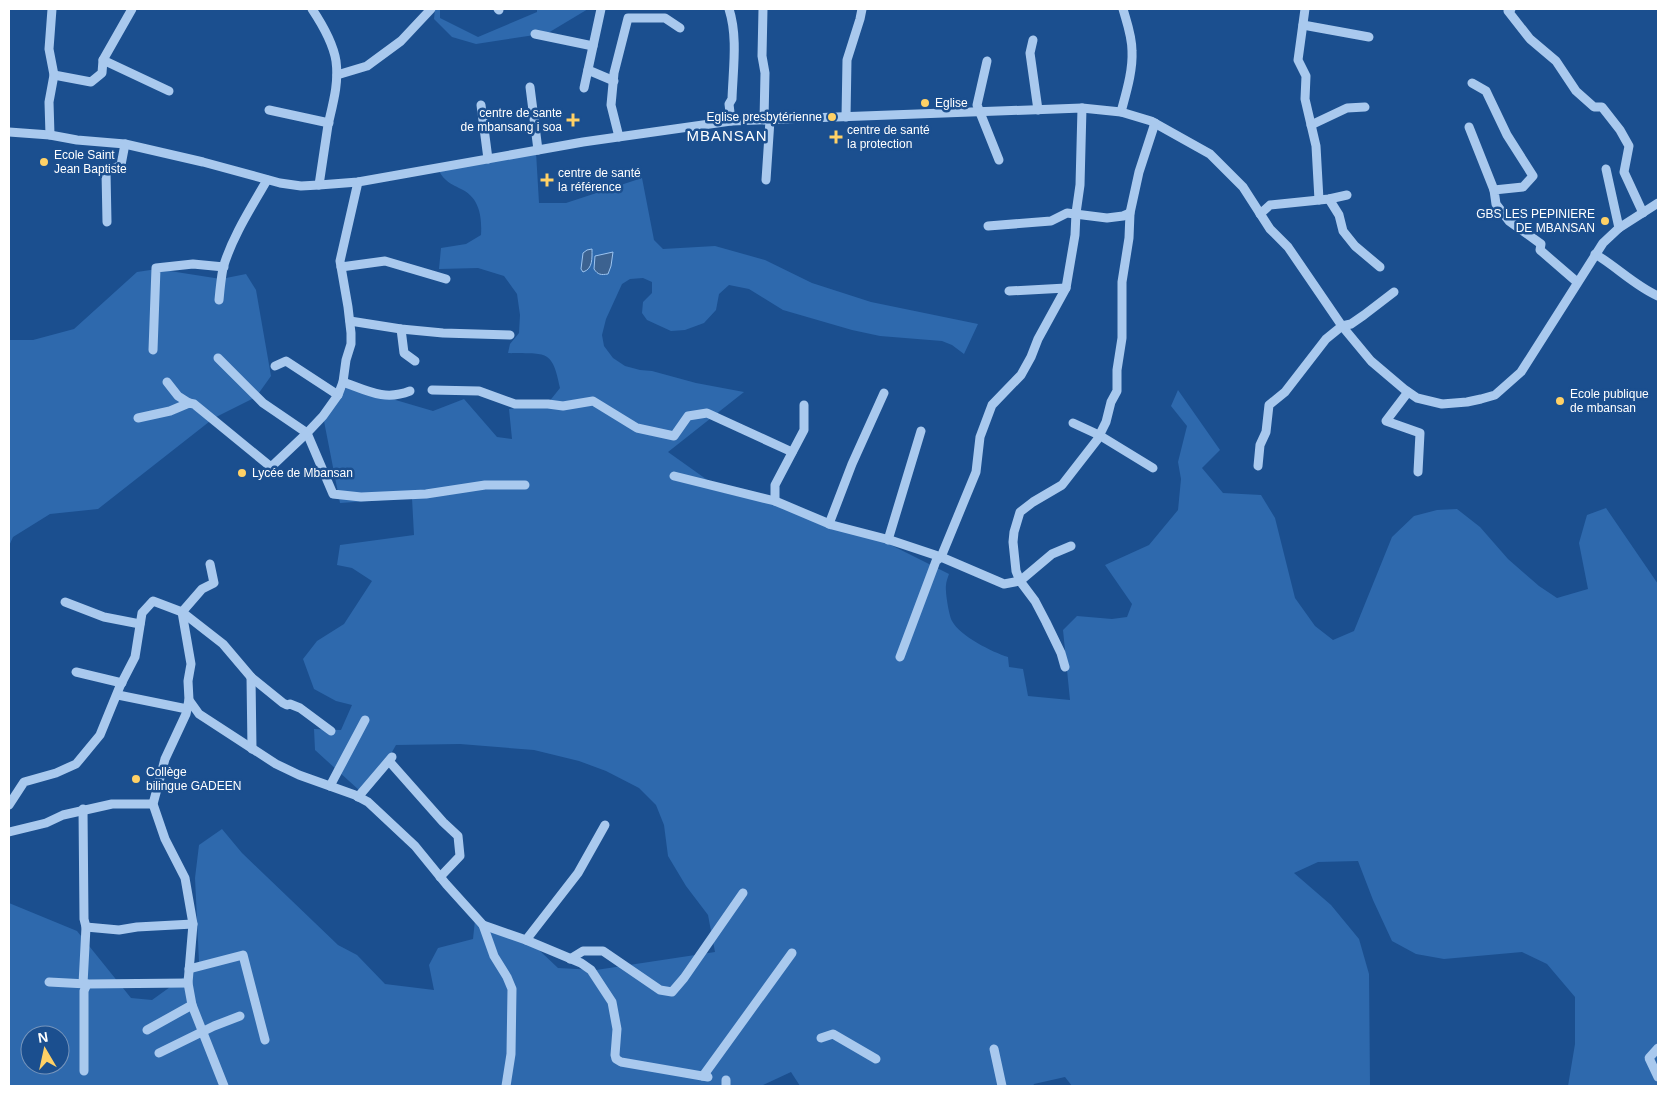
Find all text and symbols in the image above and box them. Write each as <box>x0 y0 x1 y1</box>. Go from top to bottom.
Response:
place label: Eglise <box>935 96 968 110</box>
marker: Eglise <box>919 97 931 109</box>
place label: centre de sante de mbansang i soa <box>461 106 562 134</box>
place label: Eglise presbytérienne <box>707 110 822 124</box>
marker: Eglise presbytérienne <box>826 111 838 123</box>
marker: centre de sante de mbansang i soa <box>566 113 580 127</box>
place label: centre de santé la protection <box>847 123 930 151</box>
district label: MBANSAN <box>686 127 768 144</box>
marker: centre de santé la protection <box>829 130 843 144</box>
place label: Ecole Saint Jean Baptiste <box>54 148 127 176</box>
marker: Ecole Saint Jean Baptiste <box>38 156 50 168</box>
place label: centre de santé la référence <box>558 166 641 194</box>
marker: centre de santé la référence <box>540 173 554 187</box>
place label: GBS LES PEPINIERE DE MBANSAN <box>1476 207 1595 235</box>
marker: GBS LES PEPINIERE DE MBANSAN <box>1599 215 1611 227</box>
place label: Ecole publique de mbansan <box>1570 387 1649 415</box>
marker: Ecole publique de mbansan <box>1554 395 1566 407</box>
place label: Lycée de Mbansan <box>252 466 353 480</box>
marker: Lycée de Mbansan <box>236 467 248 479</box>
place label: Collège bilingue GADEEN <box>146 765 241 793</box>
marker: Collège bilingue GADEEN <box>130 773 142 785</box>
north arrow <box>20 1025 70 1075</box>
text: N <box>37 1028 49 1046</box>

